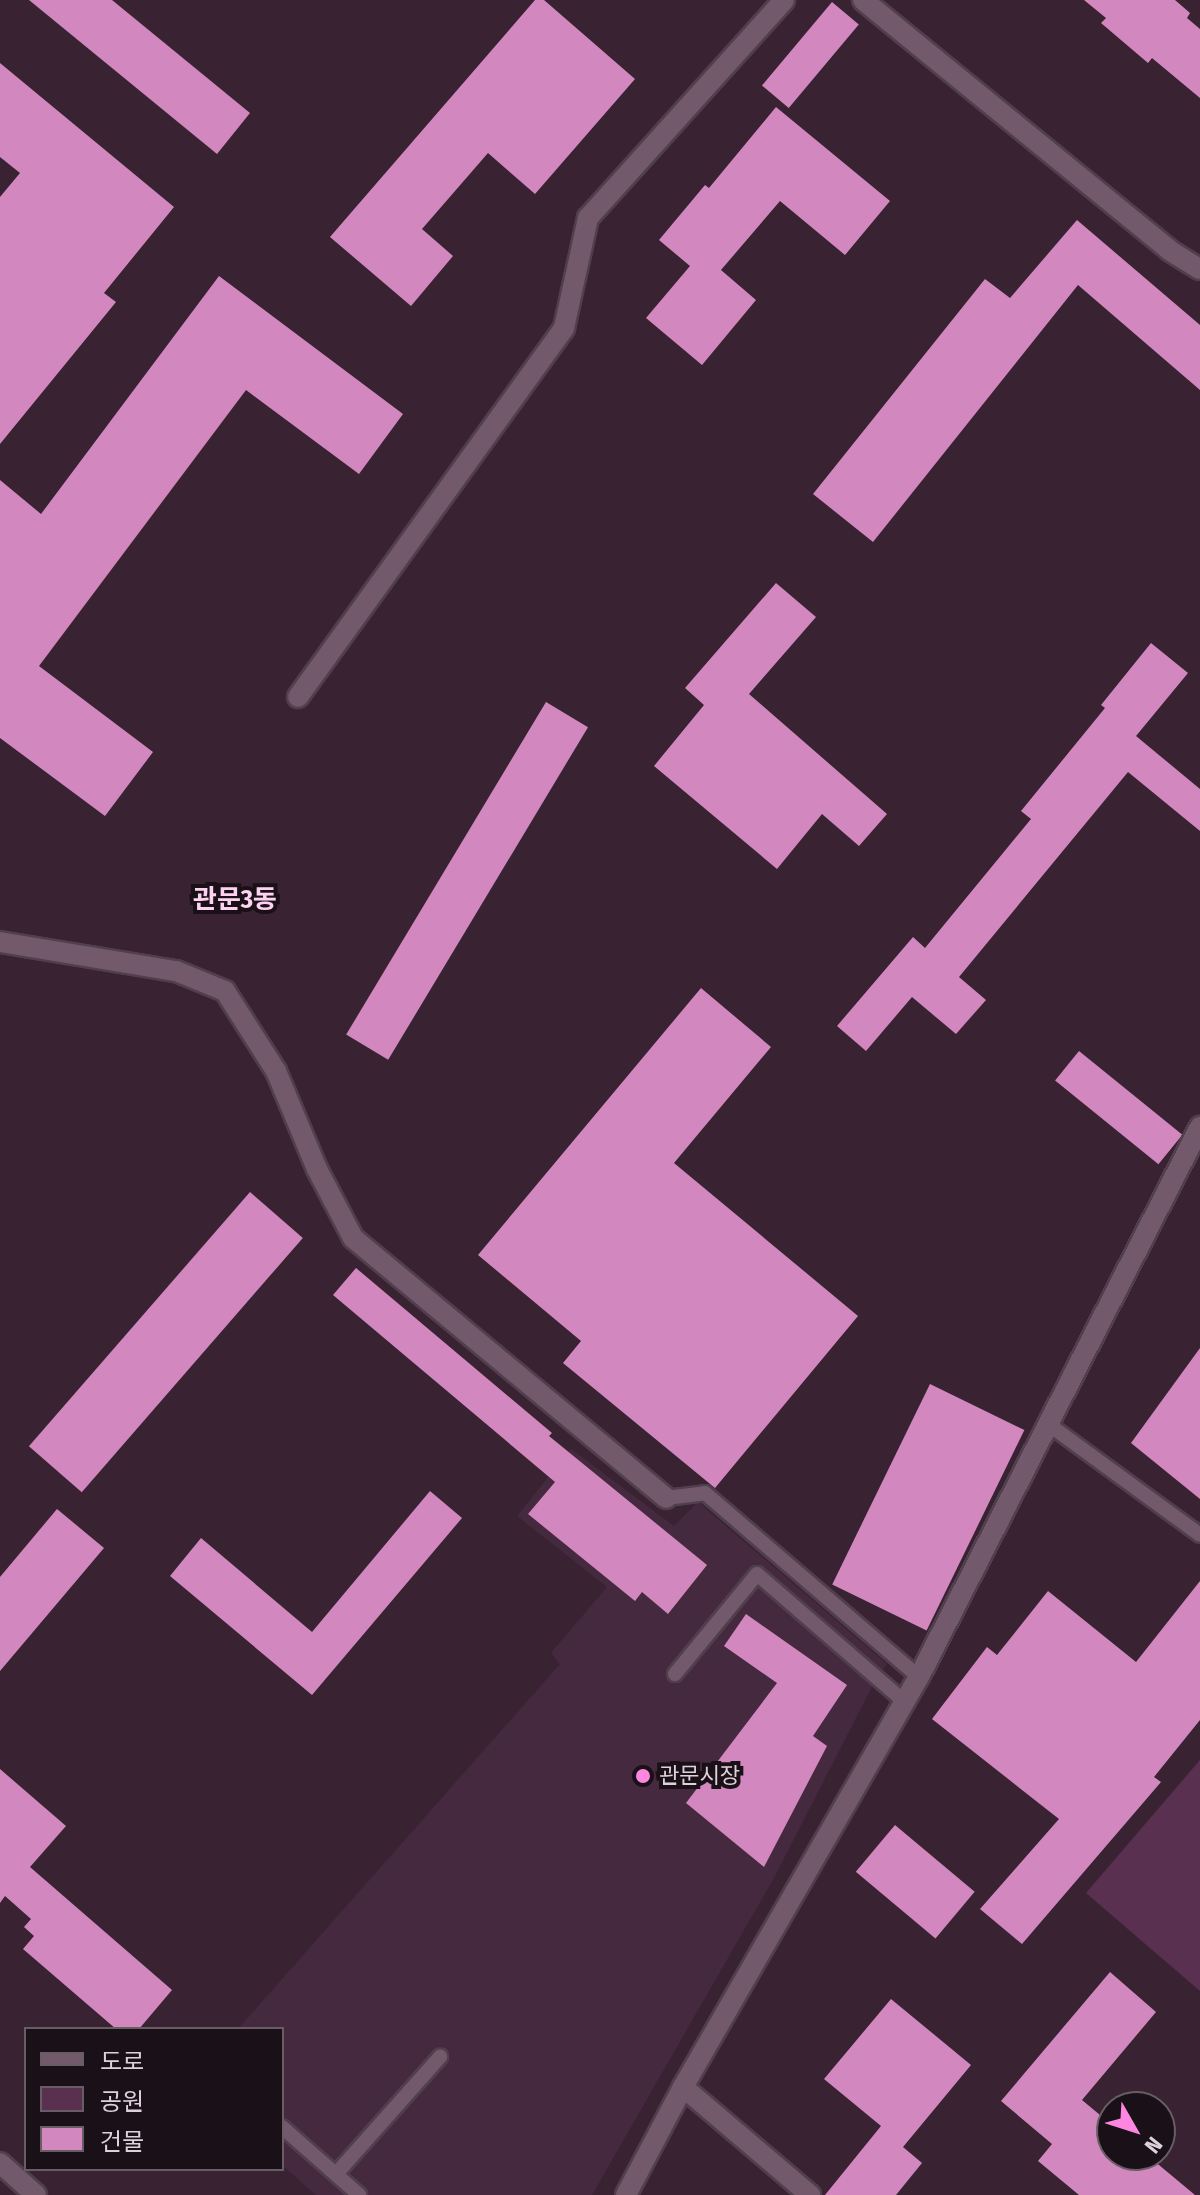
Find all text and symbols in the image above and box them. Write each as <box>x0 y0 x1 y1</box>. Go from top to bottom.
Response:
district label: 관문3동 <box>193 884 277 916</box>
place label: 관문시장 <box>659 1763 740 1789</box>
marker: 관문시장 <box>634 1767 652 1785</box>
legend <box>24 2027 284 2171</box>
text: 도로 <box>100 2048 144 2076</box>
text: 공원 <box>100 2088 144 2116</box>
north arrow <box>1096 2091 1176 2171</box>
text: 건물 <box>100 2128 144 2156</box>
text: N <box>1139 2132 1168 2159</box>

